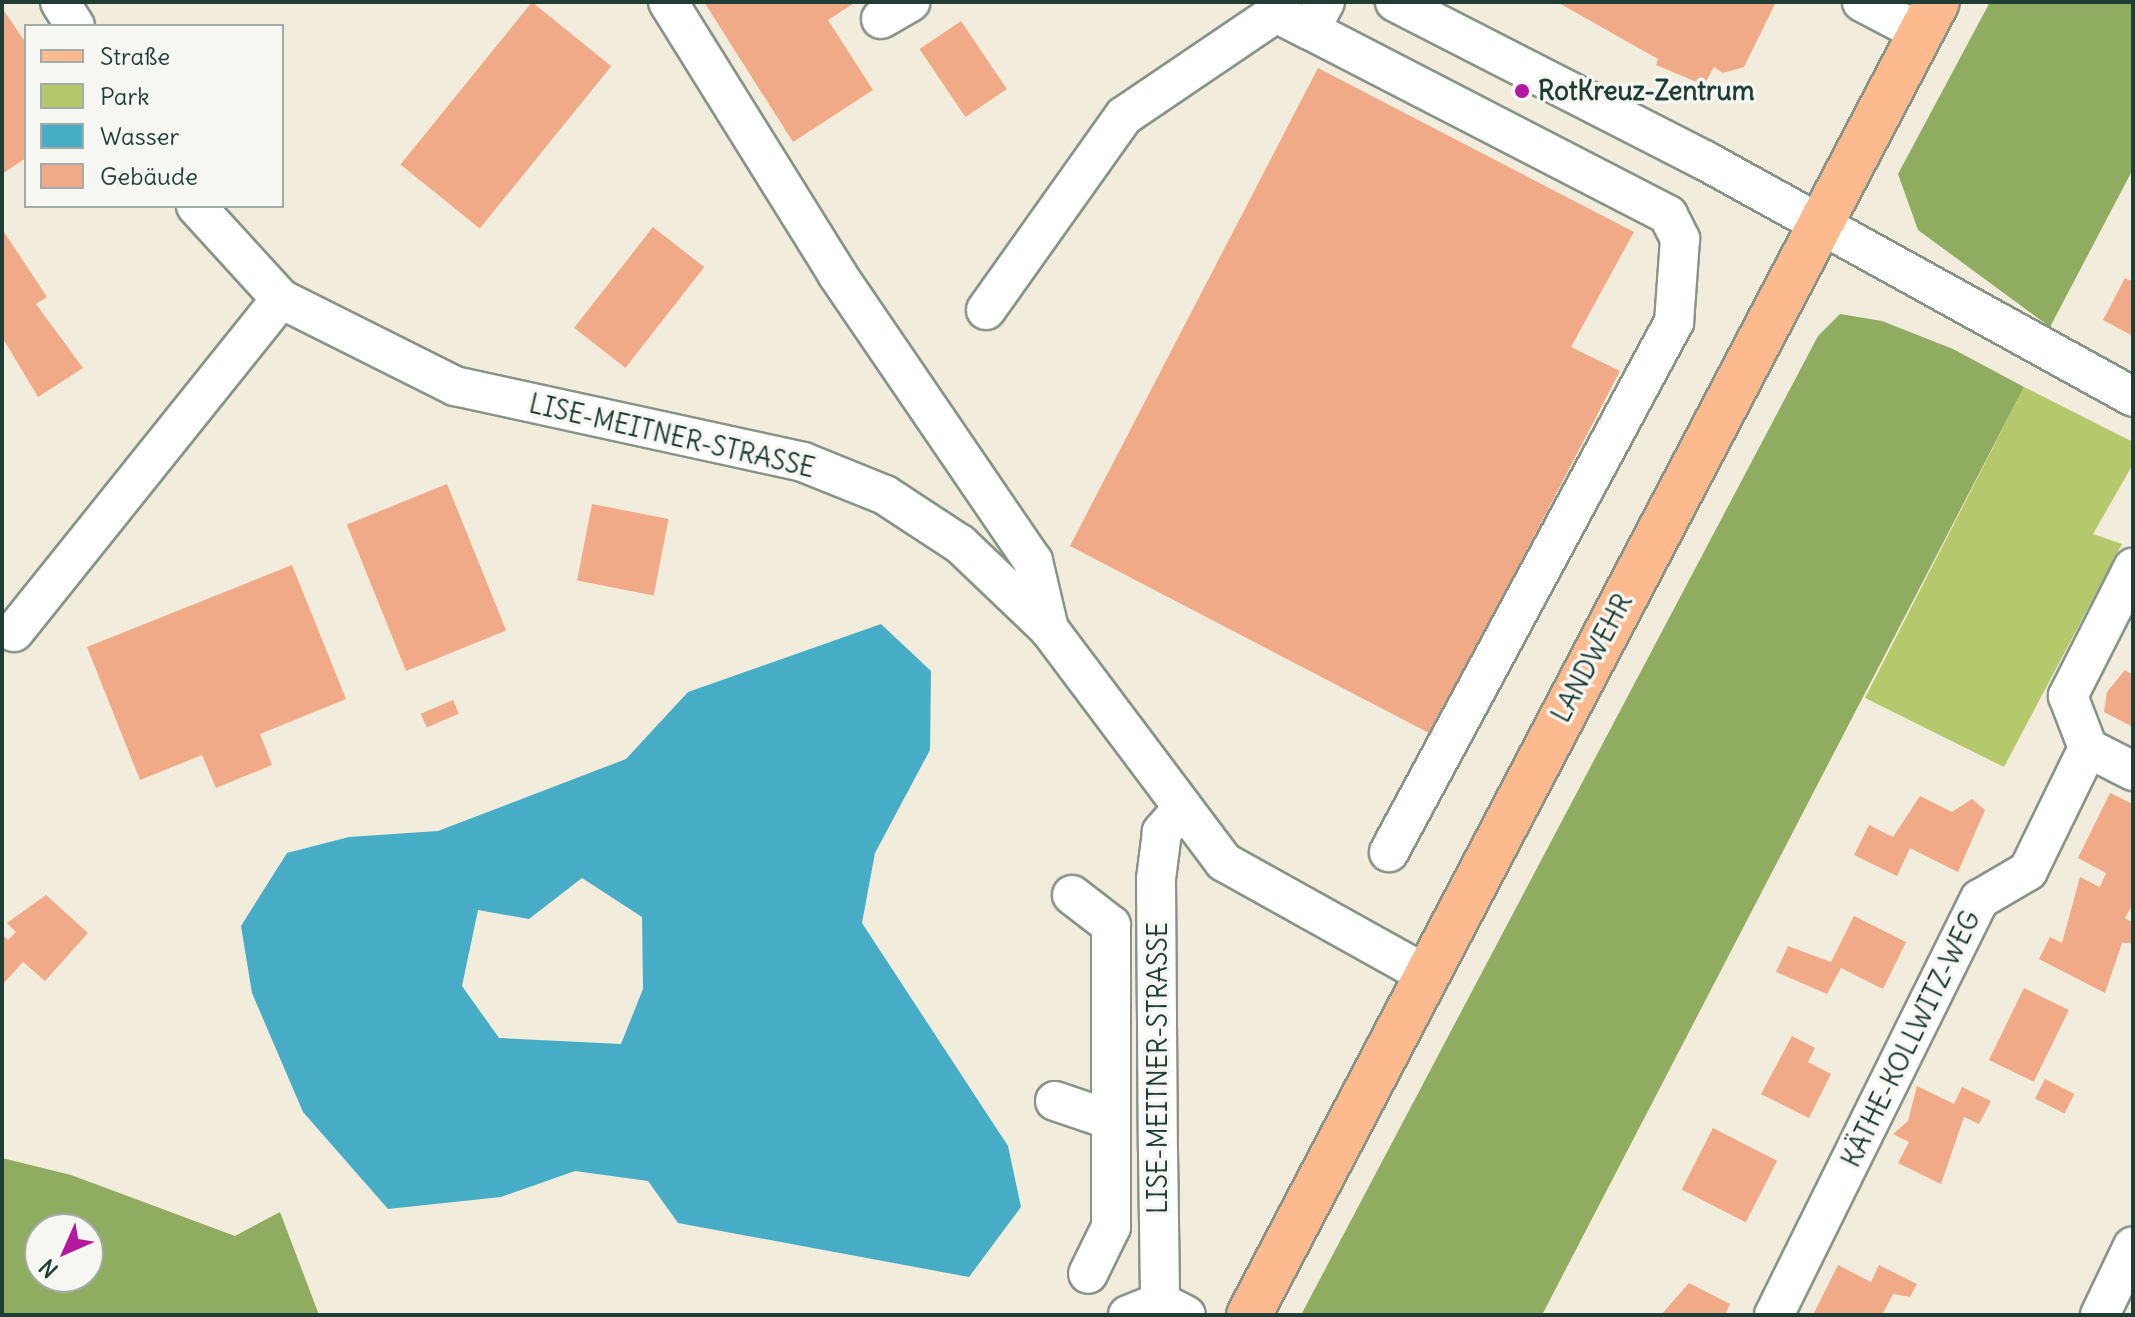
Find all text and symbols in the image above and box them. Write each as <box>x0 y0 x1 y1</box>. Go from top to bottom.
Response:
legend <box>24 24 284 208</box>
text: Straße <box>100 41 170 71</box>
place label: RotKreuz-Zentrum <box>1538 75 1755 107</box>
text: Park <box>100 81 150 111</box>
marker: RotKreuz-Zentrum <box>1513 82 1531 100</box>
text: Wasser <box>100 121 179 151</box>
text: Gebäude <box>100 161 198 191</box>
street label: LISE-MEITNER-STRASSE <box>526 388 818 484</box>
street label: LANDWEHR <box>1545 588 1639 728</box>
street label: KÄTHE-KOLLWITZ-WEG <box>1835 906 1987 1172</box>
street label: LISE-MEITNER-STRASSE <box>1142 922 1174 1214</box>
north arrow <box>24 1213 104 1293</box>
text: N <box>33 1253 64 1284</box>

